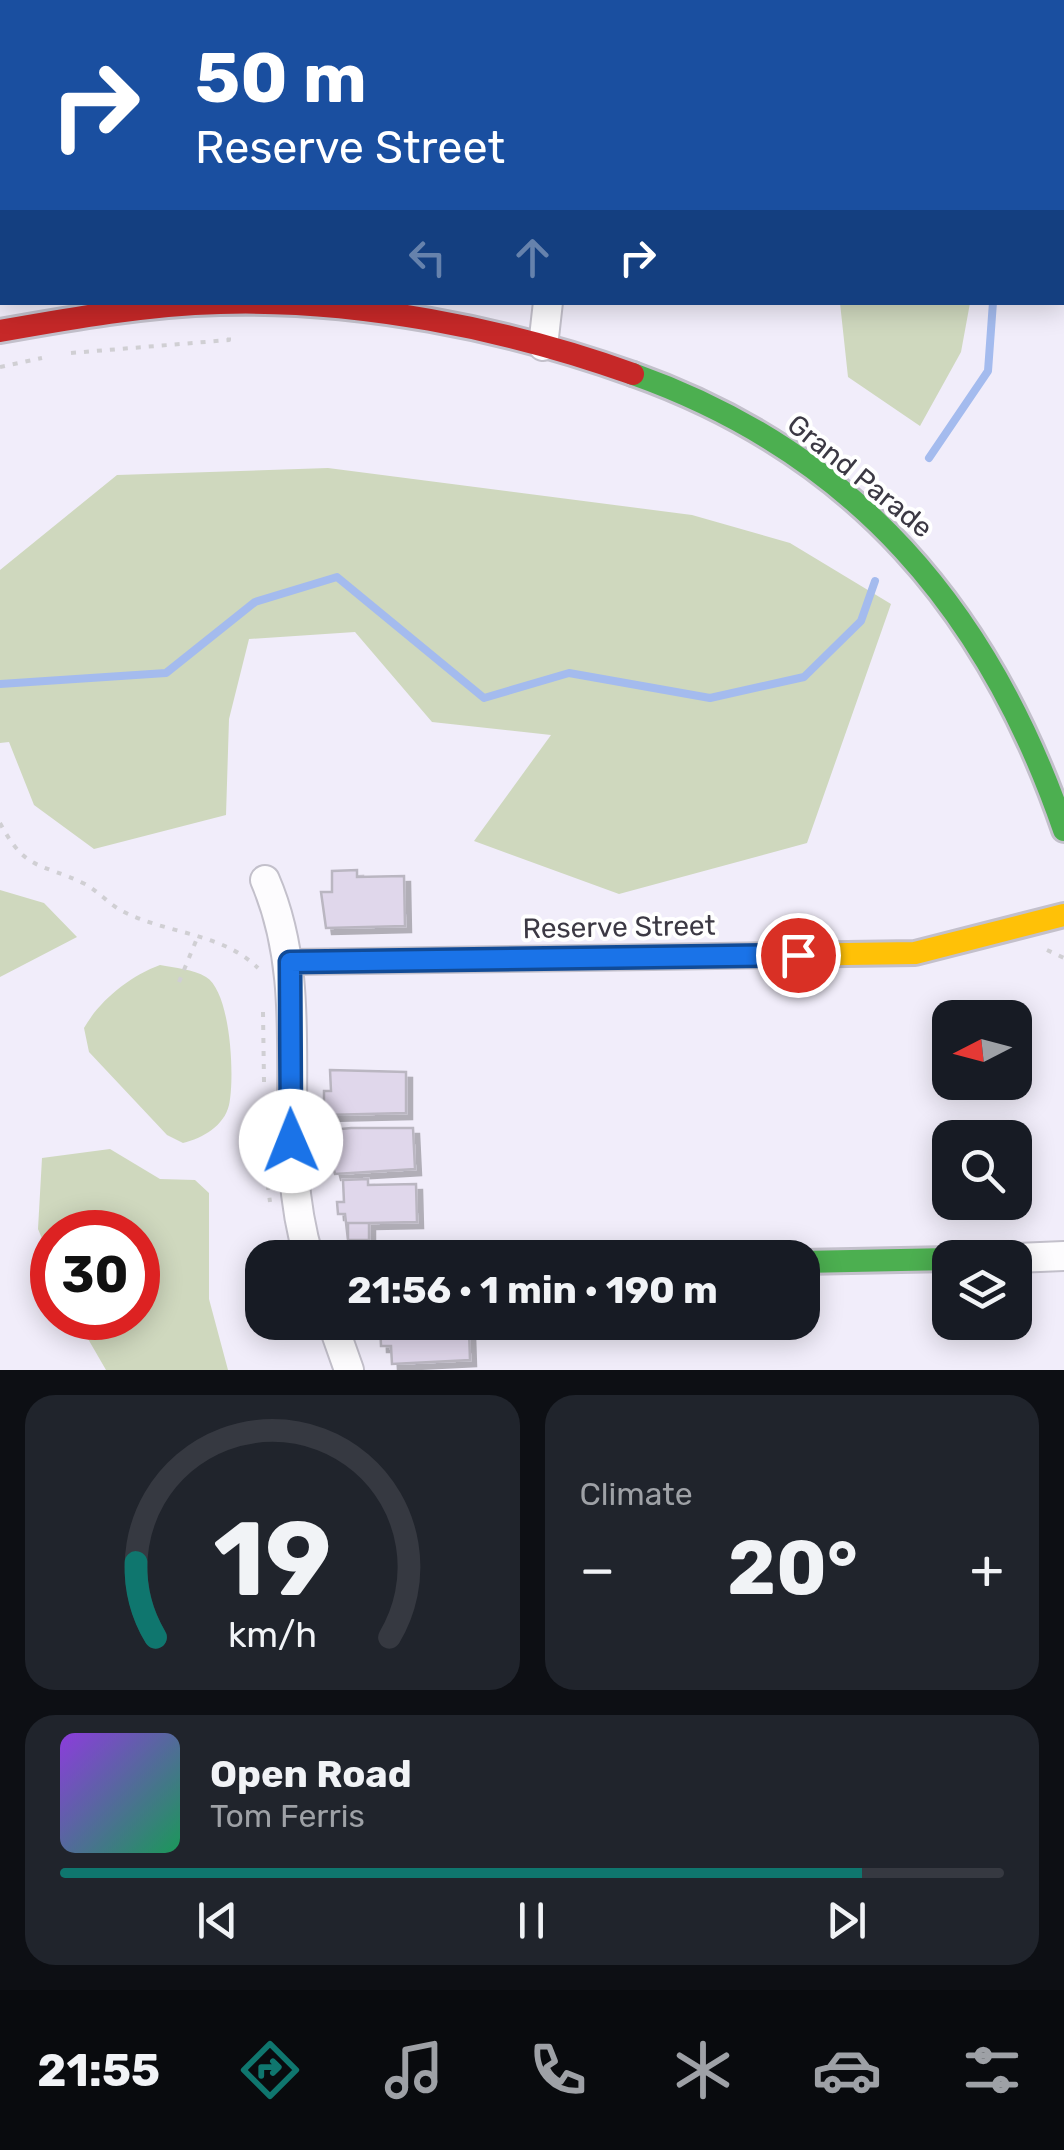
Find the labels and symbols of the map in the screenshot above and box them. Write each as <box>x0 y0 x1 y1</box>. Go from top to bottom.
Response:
street label: Grand Parade <box>781 408 939 544</box>
street label: Reserve Street <box>522 909 716 945</box>
pin <box>756 913 841 998</box>
north arrow <box>932 1000 1032 1100</box>
position arrow <box>239 1089 343 1193</box>
speed limit sign: 30 <box>30 1210 160 1340</box>

